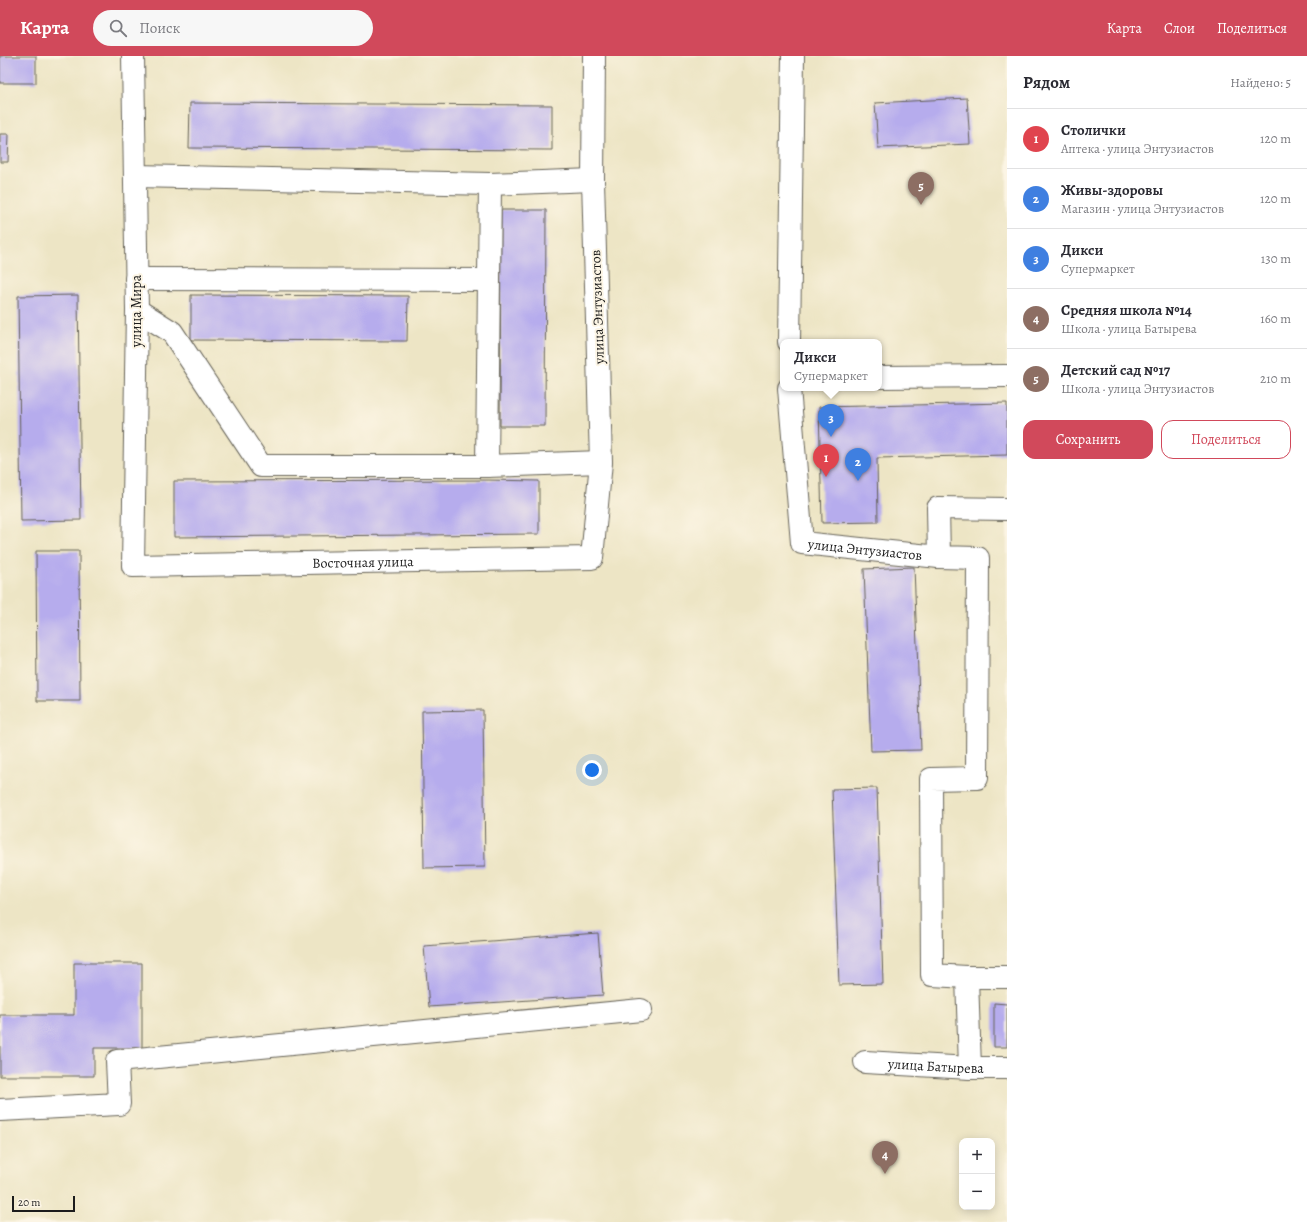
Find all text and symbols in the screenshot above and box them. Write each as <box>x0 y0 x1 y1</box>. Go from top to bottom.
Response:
search box <box>93 10 373 46</box>
text: Карта <box>20 15 69 41</box>
icon: search <box>107 17 129 39</box>
text: Поиск <box>139 18 180 38</box>
text: Карта <box>1107 19 1142 38</box>
text: Слои <box>1164 19 1195 38</box>
text: Поделиться <box>1217 19 1287 38</box>
text: Рядом <box>1023 71 1070 94</box>
text: Найдено: 5 <box>1230 74 1291 91</box>
text: Столички <box>1061 120 1126 140</box>
text: 1 <box>1034 130 1038 147</box>
text: 120 m <box>1260 130 1291 147</box>
text: Аптека · улица Энтузиастов <box>1061 140 1214 157</box>
pin: 5 <box>908 172 934 205</box>
text: Живы-здоровы <box>1061 180 1163 200</box>
text: 2 <box>1033 190 1039 207</box>
text: 120 m <box>1260 190 1291 207</box>
text: Магазин · улица Энтузиастов <box>1061 200 1224 217</box>
text: Дикси <box>1061 240 1103 260</box>
street label: улица Энтузиастов <box>586 249 609 366</box>
text: 3 <box>1033 250 1039 267</box>
text: 130 m <box>1261 250 1291 267</box>
text: Супермаркет <box>1061 260 1135 277</box>
street label: улица Мира <box>127 274 146 348</box>
text: Средняя школа №14 <box>1061 300 1192 320</box>
text: 4 <box>1033 310 1039 327</box>
text: 160 m <box>1260 310 1291 327</box>
text: Школа · улица Батырева <box>1061 320 1197 337</box>
popup <box>780 339 882 391</box>
text: Дикси <box>794 347 836 367</box>
text: Детский сад №17 <box>1061 360 1170 380</box>
text: Супермаркет <box>794 367 868 384</box>
text: 5 <box>1033 370 1039 387</box>
text: 210 m <box>1260 370 1291 387</box>
text: Школа · улица Энтузиастов <box>1061 380 1214 397</box>
pin: 3 <box>818 404 844 437</box>
button: Сохранить <box>1023 420 1153 459</box>
button: Поделиться <box>1161 420 1291 459</box>
pin: 1 <box>813 444 839 477</box>
pin: 2 <box>845 448 871 481</box>
street label: улица Энтузиастов <box>806 535 923 565</box>
street label: Восточная улица <box>312 552 414 573</box>
your location <box>582 760 602 780</box>
street label: улица Батырева <box>886 1054 984 1078</box>
map controls <box>959 1138 995 1210</box>
button: + <box>959 1138 995 1174</box>
pin: 4 <box>872 1141 898 1174</box>
button: − <box>959 1174 995 1210</box>
scale bar <box>12 1194 75 1213</box>
text: 20 m <box>18 1195 40 1210</box>

